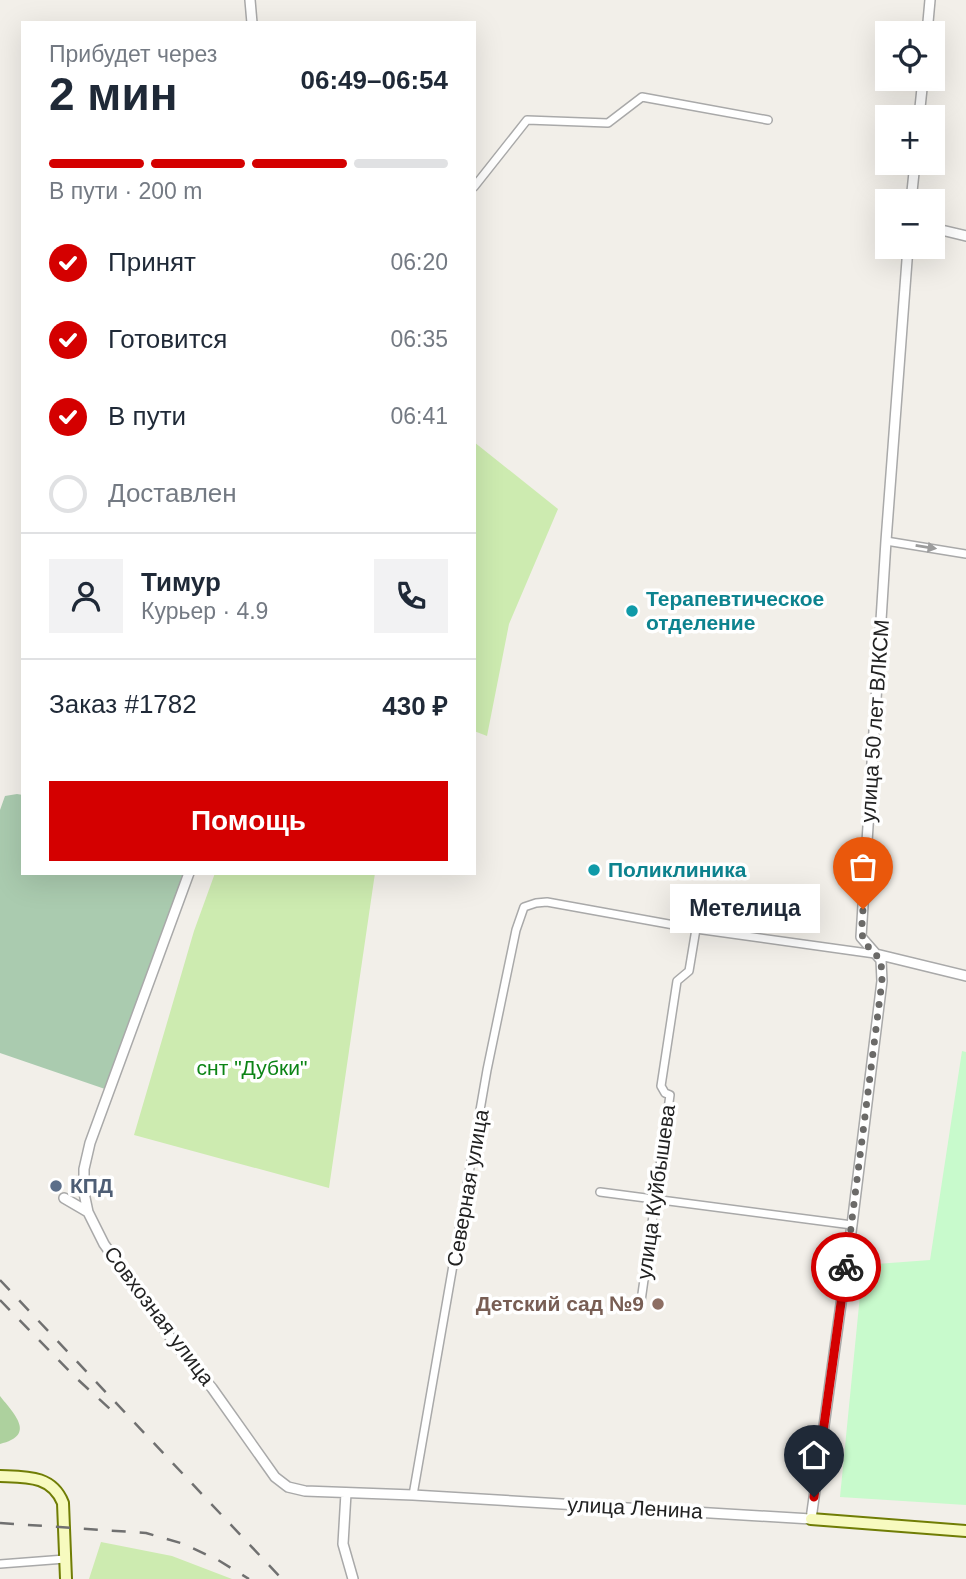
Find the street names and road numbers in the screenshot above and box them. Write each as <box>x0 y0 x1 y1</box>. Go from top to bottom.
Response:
street label: улица 50 лет ВЛКСМ <box>856 619 893 823</box>
street label: улица Куйбышева <box>632 1103 679 1281</box>
street label: Северная улица <box>442 1107 493 1268</box>
street label: Совхозная улица <box>100 1242 219 1390</box>
street label: улица Ленина <box>567 1492 704 1523</box>

